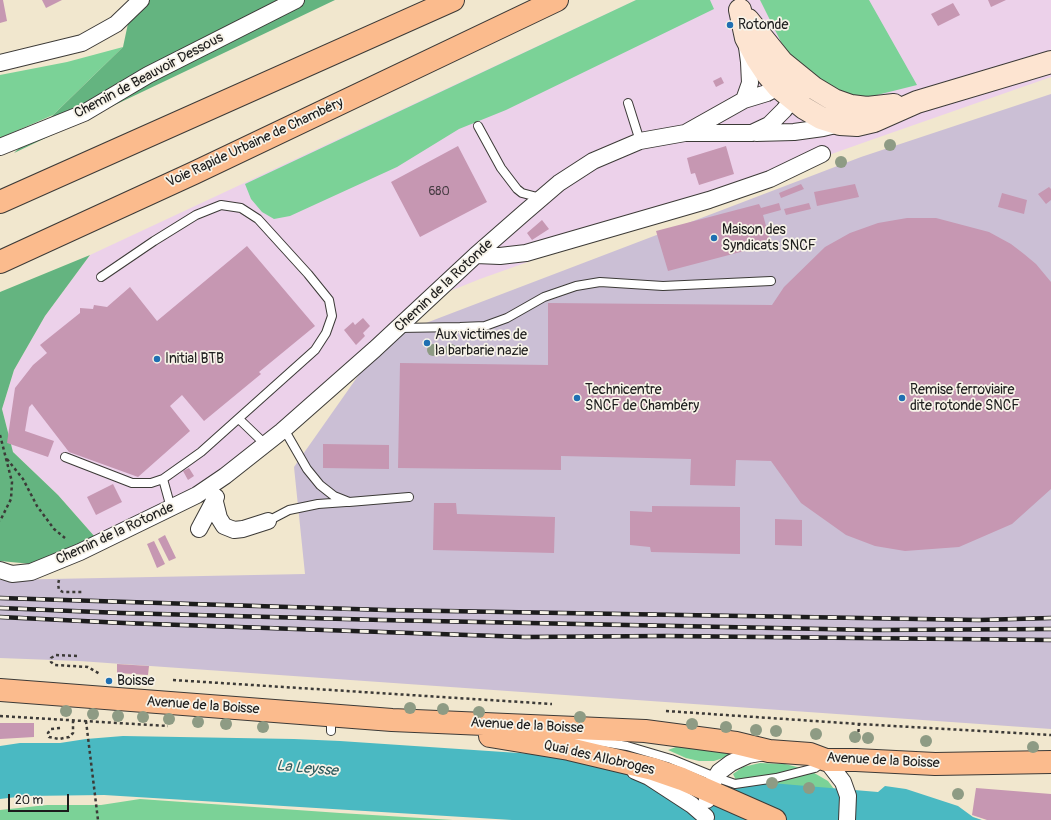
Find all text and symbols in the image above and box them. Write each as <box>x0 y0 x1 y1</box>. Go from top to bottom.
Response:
place label: Rotonde <box>738 17 788 33</box>
marker: Rotonde <box>725 20 735 30</box>
street label: Chemin de Beauvoir Dessous <box>72 30 226 122</box>
street label: Voie Rapide Urbaine de Chambéry <box>164 95 346 191</box>
house number: 680 <box>428 185 450 199</box>
place label: Maison des Syndicats SNCF <box>722 222 816 254</box>
marker: Maison des Syndicats SNCF <box>709 233 719 243</box>
street label: Chemin de la Rotonde <box>391 236 497 336</box>
place label: Aux victimes de la barbarie nazie <box>435 327 528 360</box>
marker: Aux victimes de la barbarie nazie <box>422 338 432 348</box>
place label: Initial BTB <box>165 351 224 367</box>
marker: Initial BTB <box>152 354 162 364</box>
place label: Technicentre SNCF de Chambéry <box>585 382 699 414</box>
place label: Remise ferroviaire dite rotonde SNCF <box>910 382 1020 414</box>
marker: Technicentre SNCF de Chambéry <box>572 393 582 403</box>
marker: Remise ferroviaire dite rotonde SNCF <box>897 393 907 403</box>
street label: Chemin de la Rotonde <box>53 499 177 569</box>
place label: Boisse <box>117 673 154 689</box>
marker: Boisse <box>104 676 114 686</box>
street label: Avenue de la Boisse <box>146 694 260 718</box>
street label: Avenue de la Boisse <box>470 715 584 737</box>
street label: Quai des Allobroges <box>542 737 656 779</box>
street label: Avenue de la Boisse <box>826 750 940 772</box>
water label: La Leysse <box>275 757 339 781</box>
scale bar <box>10 786 71 812</box>
text: 20 m <box>15 793 43 808</box>

